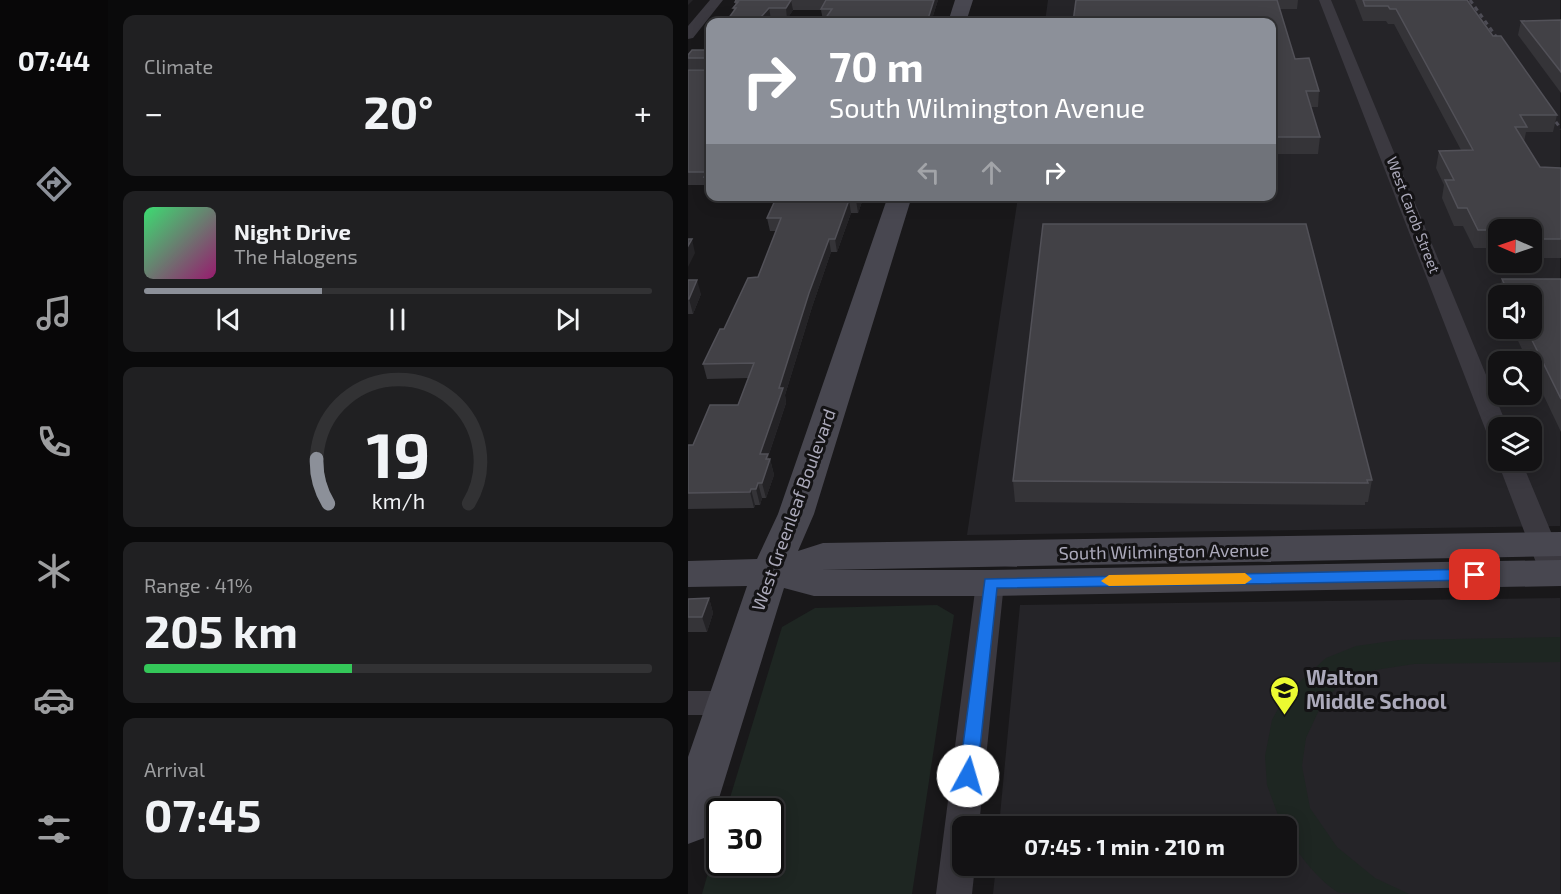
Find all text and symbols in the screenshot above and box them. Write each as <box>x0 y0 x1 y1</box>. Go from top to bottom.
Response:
text: 70 m <box>829 40 924 90</box>
icon: right <box>730 42 808 120</box>
text: 07:44 <box>18 44 90 76</box>
text: Climate <box>144 54 213 78</box>
text: 20° <box>364 84 434 138</box>
text: South Wilmington Avenue <box>829 91 1145 123</box>
text: − <box>144 92 163 132</box>
text: + <box>634 92 652 132</box>
street label: West Carob Street <box>1383 154 1445 276</box>
icon: left <box>912 156 945 189</box>
icon: ahead <box>975 156 1008 189</box>
icon: right <box>1038 156 1071 189</box>
icon: directions <box>33 163 75 205</box>
text: Night Drive <box>234 218 351 244</box>
north arrow <box>1488 219 1542 273</box>
map controls <box>1488 219 1542 471</box>
text: The Halogens <box>234 244 358 268</box>
button: sound <box>1488 285 1542 339</box>
icon: music <box>33 292 75 334</box>
icon: previous <box>212 303 245 336</box>
icon: pause <box>381 303 414 336</box>
icon: next <box>551 303 584 336</box>
button: search <box>1488 351 1542 405</box>
street label: West Greenleaf Boulevard <box>746 406 840 614</box>
text: 19 <box>366 416 430 491</box>
button: layers <box>1488 417 1542 471</box>
icon: phone <box>33 421 75 463</box>
text: km/h <box>371 488 425 513</box>
street label: South Wilmington Avenue <box>1058 538 1270 564</box>
pin <box>1449 549 1500 600</box>
icon: climate <box>33 550 75 592</box>
icon: arrive <box>1458 558 1491 591</box>
text: Range · 41% <box>144 573 253 597</box>
text: 205 km <box>144 603 298 657</box>
place label: Walton Middle School <box>1306 664 1447 713</box>
school or university icon: Walton Middle School <box>1269 674 1301 716</box>
icon: car <box>33 679 75 721</box>
position arrow <box>936 744 1000 808</box>
text: Arrival <box>144 757 205 781</box>
text: 07:45 <box>144 787 261 841</box>
speed limit sign: 30 <box>706 798 784 876</box>
icon: filters <box>33 808 75 850</box>
text: 07:45 · 1 min · 210 m <box>1024 833 1225 859</box>

